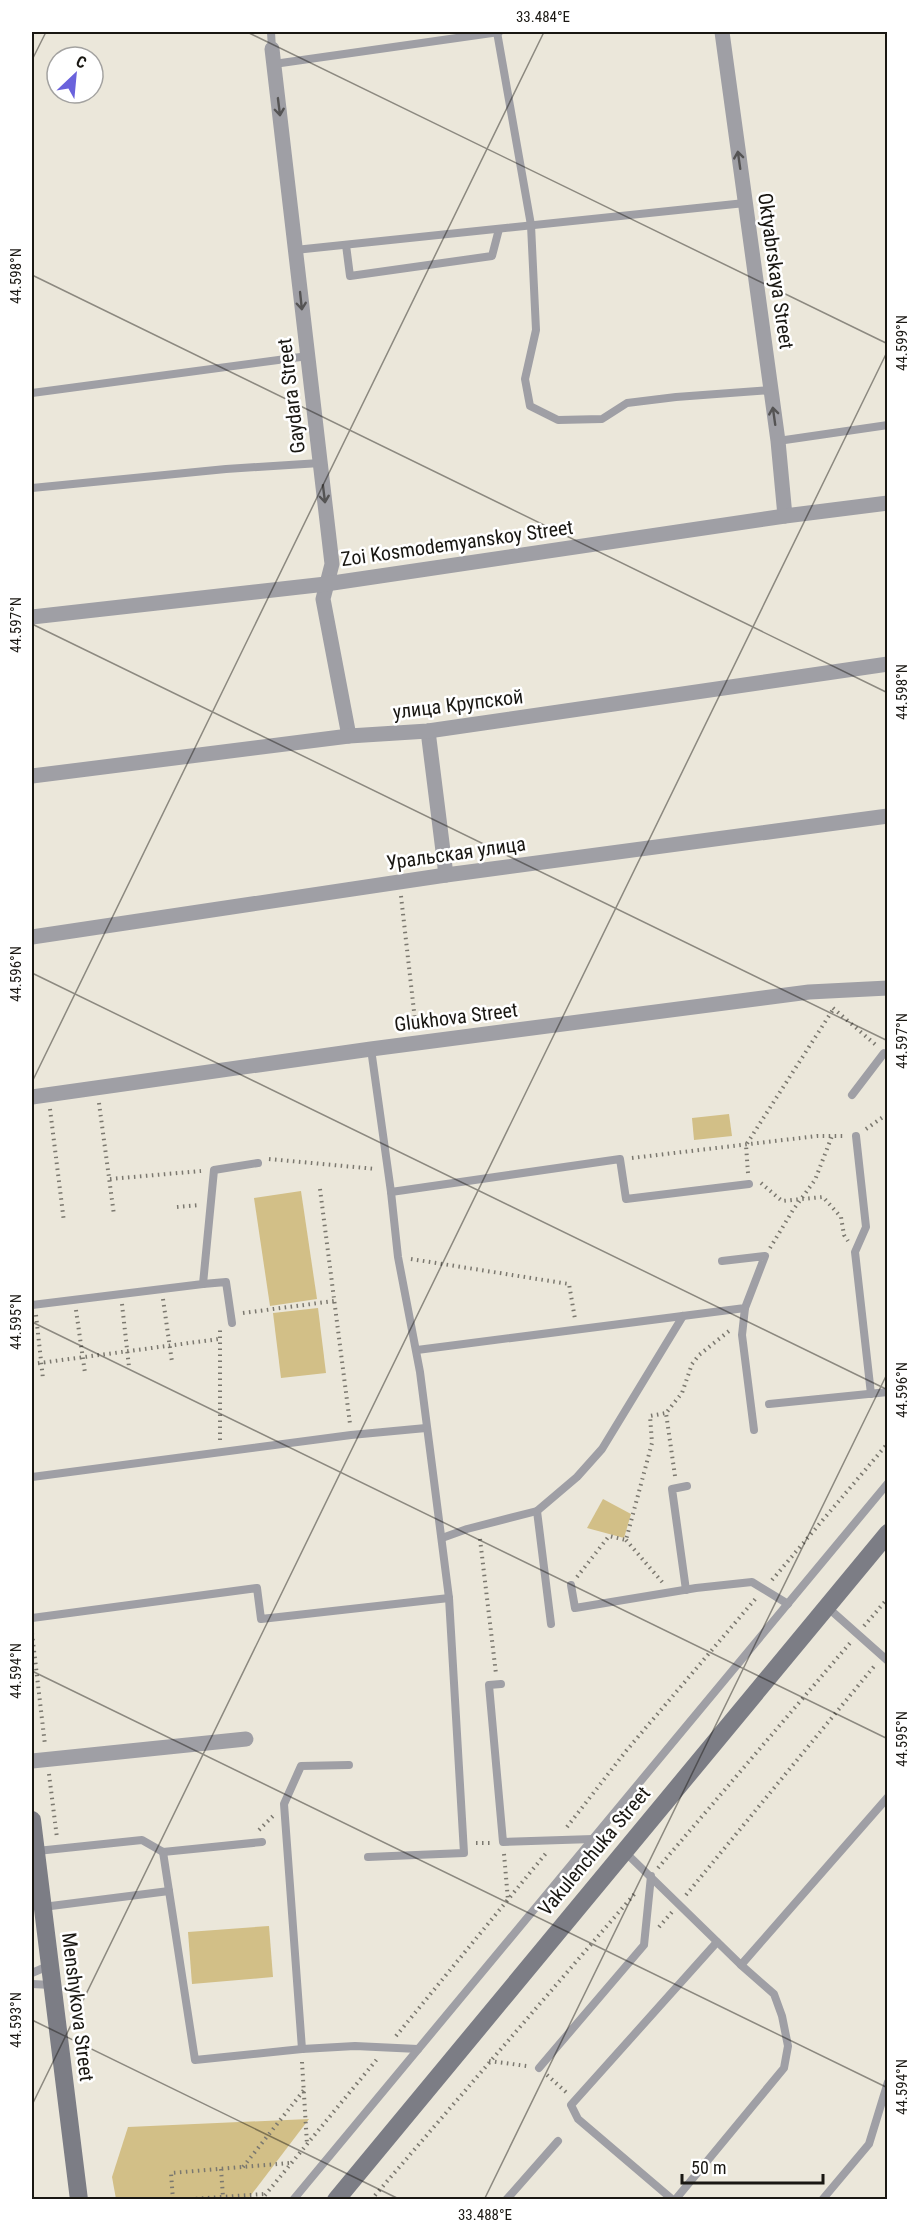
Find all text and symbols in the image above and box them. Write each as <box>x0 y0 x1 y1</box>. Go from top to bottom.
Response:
text: 33.484°E <box>516 8 570 26</box>
north arrow <box>45 45 105 105</box>
text: С <box>73 51 90 73</box>
one-way arrow <box>274 96 285 116</box>
one-way arrow <box>734 151 745 171</box>
street label: Oktyabrskaya Street <box>753 191 799 351</box>
text: 44.598°N <box>7 248 25 304</box>
one-way arrow <box>296 290 307 310</box>
text: 44.599°N <box>893 315 911 371</box>
street label: Gaydara Street <box>272 337 310 455</box>
one-way arrow <box>769 407 780 426</box>
one-way arrow <box>318 484 329 504</box>
street label: Zoi Kosmodemyanskoy Street <box>339 515 575 571</box>
text: 44.597°N <box>7 597 25 653</box>
text: 44.598°N <box>893 664 911 720</box>
street label: улица Крупской <box>391 684 525 724</box>
street label: Уральская улица <box>385 831 527 875</box>
text: 44.596°N <box>7 946 25 1002</box>
street label: Glukhova Street <box>393 998 519 1036</box>
text: 44.597°N <box>893 1013 911 1069</box>
text: 44.595°N <box>7 1294 25 1350</box>
text: 44.596°N <box>893 1362 911 1418</box>
text: 44.594°N <box>7 1643 25 1699</box>
text: 44.595°N <box>893 1711 911 1767</box>
street label: Vakulenchuka Street <box>533 1781 655 1920</box>
street label: Menshykova Street <box>57 1931 99 2083</box>
text: 44.593°N <box>7 1992 25 2048</box>
text: 44.594°N <box>893 2059 911 2115</box>
scale bar <box>682 2147 823 2185</box>
text: 50 m <box>691 2157 726 2178</box>
text: 33.488°E <box>458 2206 512 2224</box>

